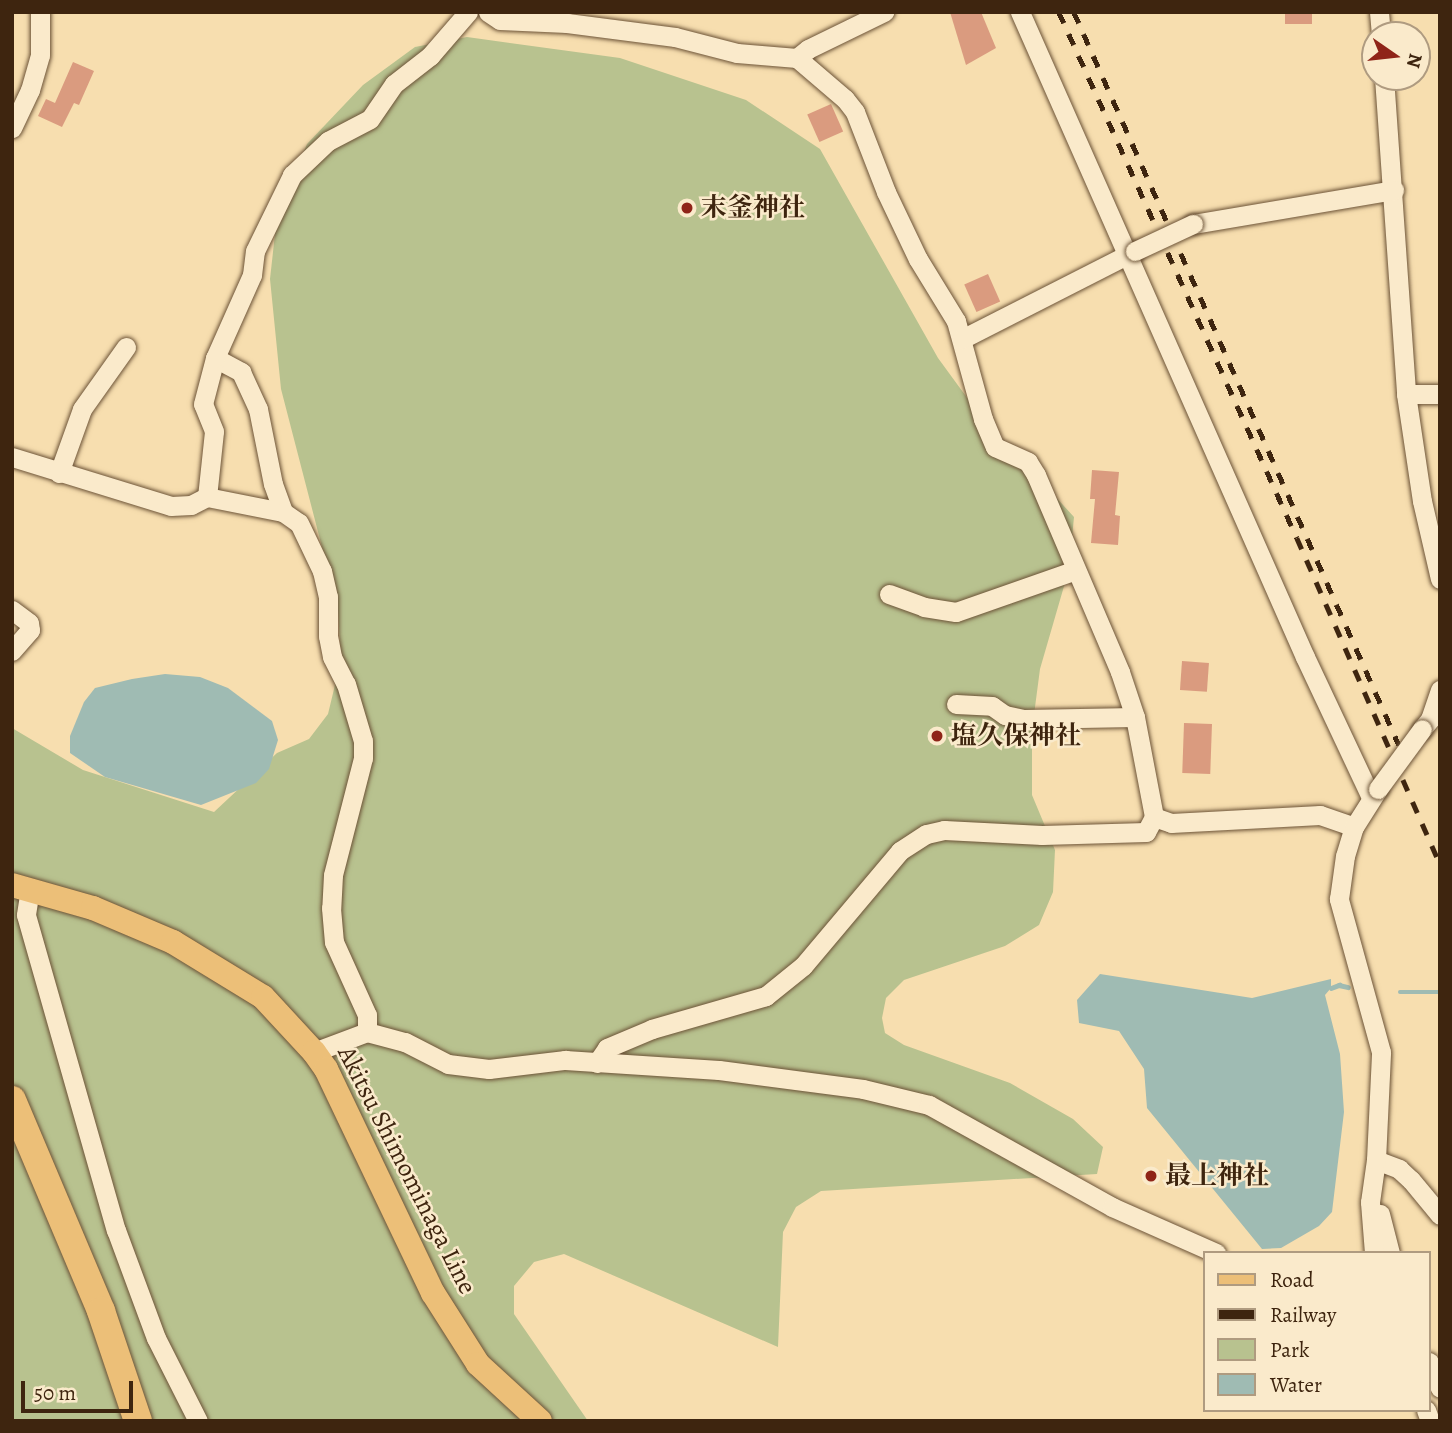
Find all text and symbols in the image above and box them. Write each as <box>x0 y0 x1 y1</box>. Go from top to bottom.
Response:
north arrow <box>1361 21 1431 91</box>
text: N <box>1400 51 1429 70</box>
place label: 末釜神社 <box>701 192 805 224</box>
marker: 末釜神社 <box>679 200 695 216</box>
place label: 塩久保神社 <box>951 720 1081 752</box>
marker: 塩久保神社 <box>929 728 945 744</box>
street label: Akitsu Shimominaga Line <box>331 1041 483 1299</box>
place label: 最上神社 <box>1165 1160 1269 1192</box>
marker: 最上神社 <box>1143 1168 1159 1184</box>
legend <box>1204 1251 1431 1412</box>
text: Road <box>1270 1266 1314 1294</box>
text: Railway <box>1270 1301 1336 1329</box>
text: Park <box>1270 1336 1309 1364</box>
scale bar <box>24 1366 136 1410</box>
text: Water <box>1270 1371 1322 1399</box>
text: 50 m <box>34 1379 76 1407</box>

